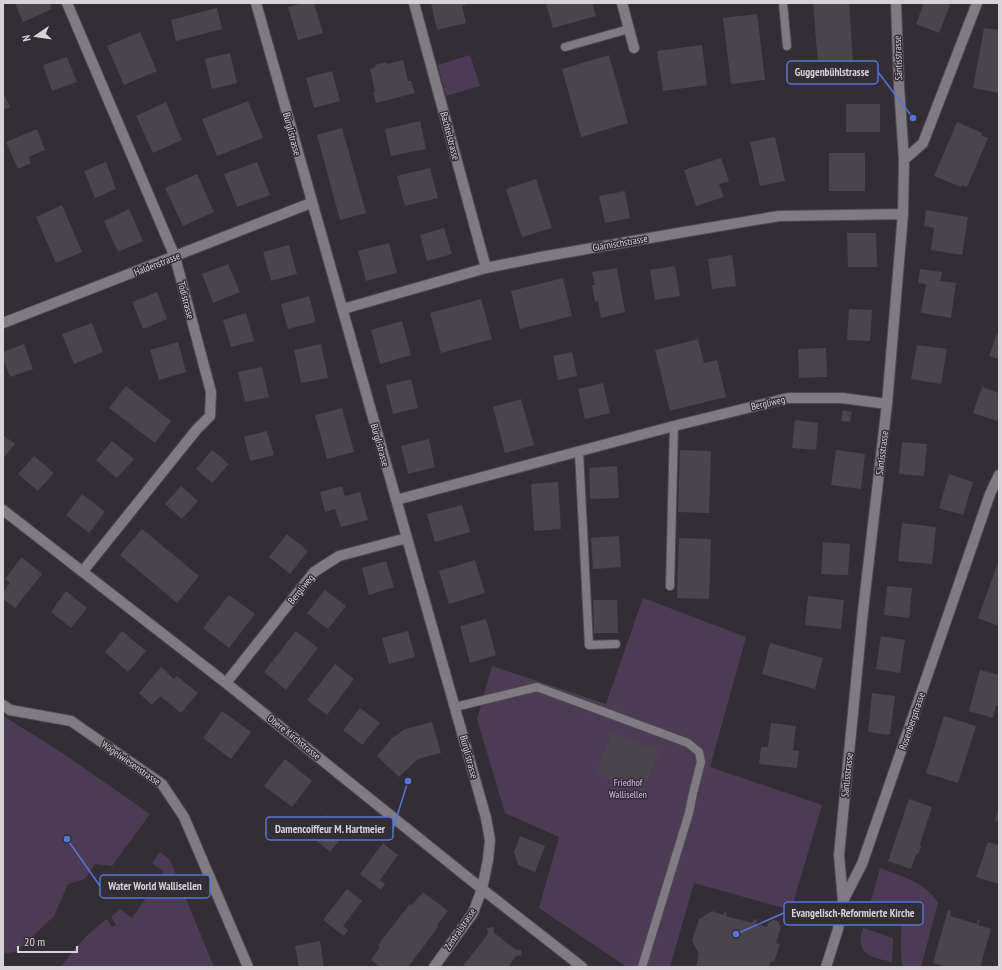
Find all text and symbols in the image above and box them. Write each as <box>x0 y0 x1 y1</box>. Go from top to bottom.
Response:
north arrow <box>16 16 56 56</box>
text: N <box>19 34 34 43</box>
street label: Säntisstrasse <box>891 35 905 81</box>
callout: Guggenbühlstrasse <box>787 61 878 84</box>
text: Guggenbühlstrasse <box>795 65 870 79</box>
street label: Bachtelstrasse <box>437 110 463 162</box>
street label: Bürglistrasse <box>280 111 304 157</box>
street label: Glärnischstrasse <box>591 232 649 254</box>
street label: Haldenstrasse <box>132 249 182 279</box>
street label: Tödistrasse <box>175 280 197 320</box>
street label: Bergliweg <box>750 393 786 413</box>
street label: Bürglistrasse <box>368 422 392 468</box>
street label: Säntisstrasse <box>873 430 891 476</box>
street label: Bergliweg <box>285 571 317 607</box>
street label: Rosenbergstrasse <box>896 691 928 751</box>
street label: Obere Kirchstrasse <box>265 712 323 762</box>
street label: Bürglistrasse <box>457 734 481 780</box>
street label: Wägelwiesenstrasse <box>99 738 163 788</box>
street label: Säntisstrasse <box>838 752 856 798</box>
park label: Friedhof Wallisellen <box>609 776 647 801</box>
callout: Damencoiffeur M. Hartmeier <box>266 817 393 840</box>
text: Damencoiffeur M. Hartmeier <box>275 822 386 836</box>
callout: Water World Wallisellen <box>100 875 210 898</box>
text: Water World Wallisellen <box>107 879 202 893</box>
callout: Evangelisch-Reformierte Kirche <box>784 902 923 925</box>
street label: Zentralstrasse <box>441 905 479 953</box>
text: Evangelisch-Reformierte Kirche <box>791 906 915 920</box>
scale bar <box>18 928 77 954</box>
text: 20 m <box>24 934 45 949</box>

